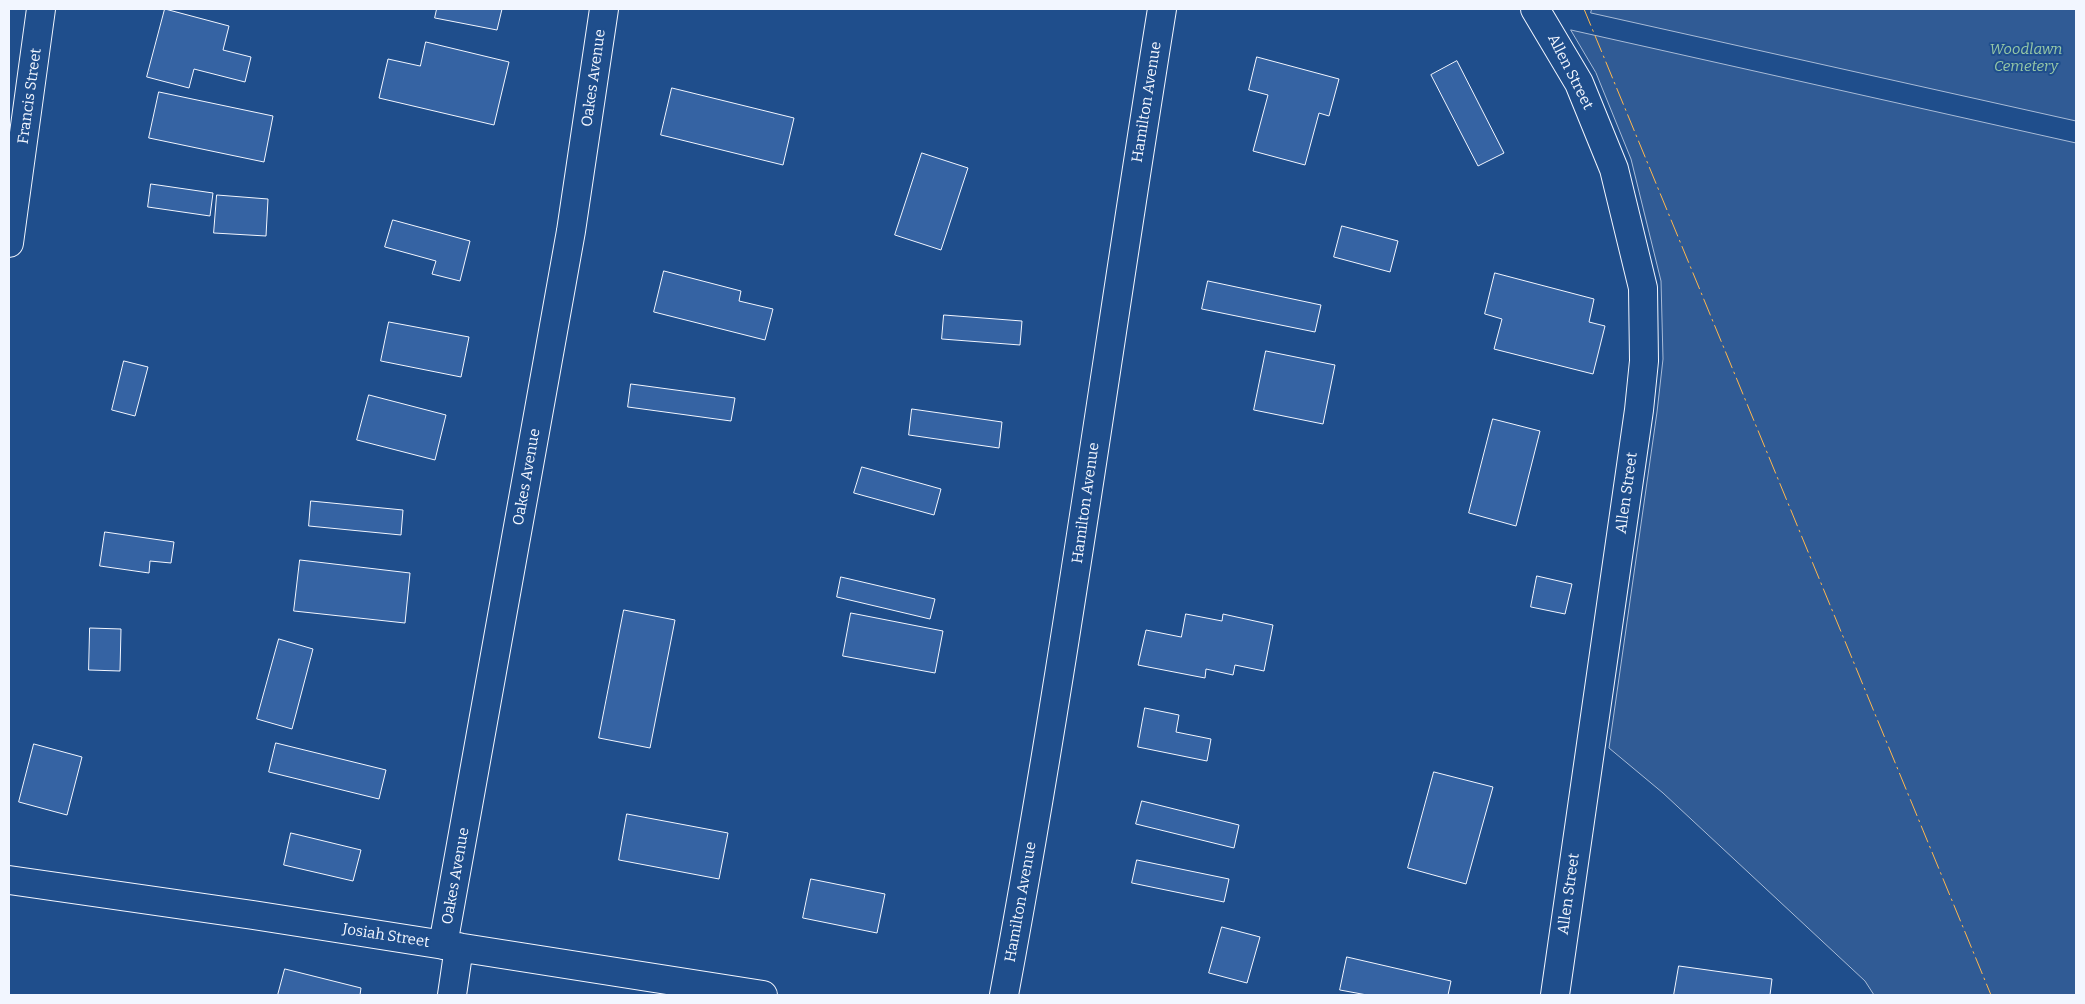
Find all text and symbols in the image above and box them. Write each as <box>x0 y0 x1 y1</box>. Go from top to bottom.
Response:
street label: Oakes Avenue <box>578 28 610 128</box>
street label: Allen Street <box>1543 31 1597 113</box>
street label: Hamilton Avenue <box>1129 40 1165 164</box>
park label: Woodlawn Cemetery <box>1990 41 2062 76</box>
street label: Francis Street <box>14 47 46 145</box>
street label: Oakes Avenue <box>510 427 544 527</box>
street label: Hamilton Avenue <box>1069 441 1103 565</box>
street label: Allen Street <box>1612 451 1642 535</box>
street label: Oakes Avenue <box>439 826 473 926</box>
street label: Hamilton Avenue <box>1002 840 1040 964</box>
street label: Allen Street <box>1554 852 1584 936</box>
street label: Josiah Street <box>341 920 431 952</box>

